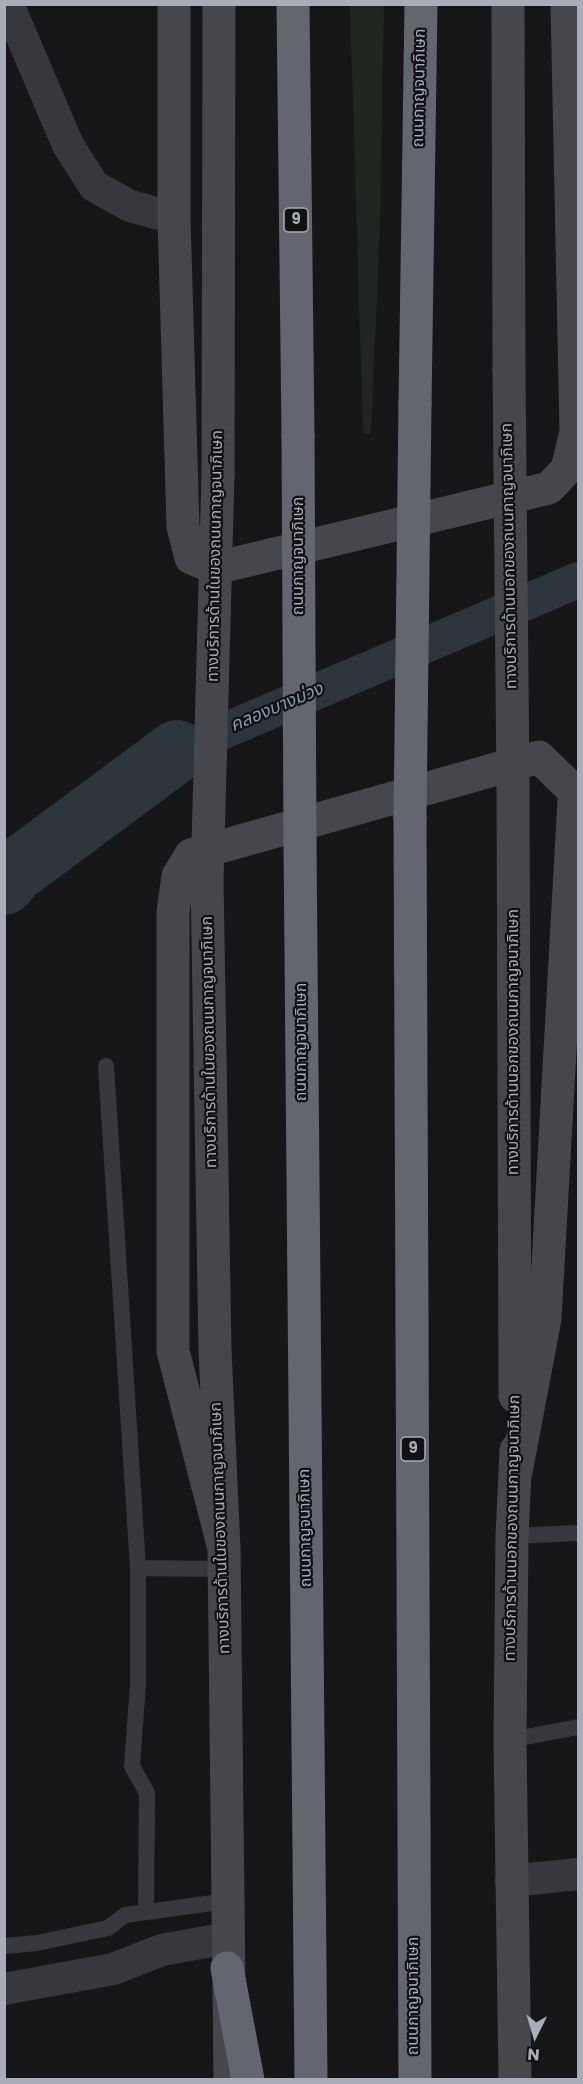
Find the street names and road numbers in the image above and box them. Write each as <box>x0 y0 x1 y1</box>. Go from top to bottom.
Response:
street label: ถนนกาญจนาภิเษก <box>409 28 431 148</box>
road number: 9 <box>284 208 308 232</box>
street label: ทางบริการด้านนอกของถนนกาญจนาภิเษก <box>498 423 522 689</box>
street label: ทางบริการด้านในของถนนกาญจนาภิเษก <box>204 430 228 682</box>
street label: ถนนกาญจนาภิเษก <box>289 497 309 615</box>
street label: ทางบริการด้านนอกของถนนกาญจนาภิเษก <box>504 909 524 1175</box>
street label: ทางบริการด้านในของถนนกาญจนาภิเษก <box>198 916 222 1168</box>
street label: ถนนกาญจนาภิเษก <box>292 983 312 1101</box>
street label: ทางบริการด้านนอกของถนนกาญจนาภิเษก <box>501 1395 525 1661</box>
street label: ทางบริการด้านในของถนนกาญจนาภิเษก <box>207 1402 235 1654</box>
road number: 9 <box>401 1437 425 1461</box>
street label: ถนนกาญจนาภิเษก <box>295 1468 317 1588</box>
street label: ถนนกาญจนาภิเษก <box>404 1937 424 2055</box>

